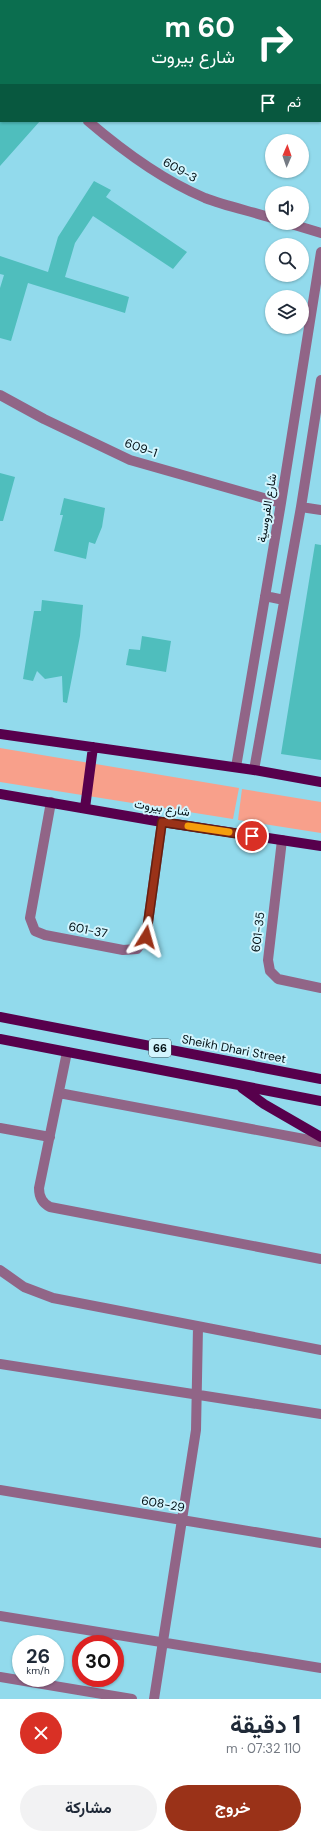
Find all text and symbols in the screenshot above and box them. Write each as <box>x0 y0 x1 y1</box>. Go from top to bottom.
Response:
text: 60 m <box>165 9 235 46</box>
icon: right <box>249 16 301 68</box>
text: شارع بيروت <box>151 45 235 69</box>
icon: arrive <box>257 92 279 114</box>
text: ثم <box>287 92 301 112</box>
north arrow <box>265 134 309 178</box>
map controls <box>265 134 309 334</box>
street label: 609-3 <box>160 154 200 186</box>
button: sound <box>265 186 309 230</box>
button: search <box>265 238 309 282</box>
button: layers <box>265 290 309 334</box>
street label: 609-1 <box>123 435 159 461</box>
street label: شارع الفروسية <box>254 472 281 544</box>
street label: شارع بيروت <box>133 796 191 821</box>
pin <box>235 819 269 853</box>
icon: arrive <box>241 825 263 847</box>
street label: 601-35 <box>248 911 268 953</box>
position arrow <box>125 916 167 958</box>
street label: 601-37 <box>67 918 109 942</box>
street label: Sheikh Dhari Street <box>180 1031 288 1067</box>
road number: 66 <box>149 1039 171 1057</box>
street label: 608-29 <box>140 1492 186 1516</box>
speed limit sign: 30 <box>72 1635 124 1687</box>
text: 26 <box>26 1643 50 1669</box>
text: km/h <box>26 1664 50 1677</box>
text: 1 دقيقة <box>230 1709 301 1740</box>
button: close <box>20 1712 62 1754</box>
text: 110 m · 07:32 <box>226 1740 301 1757</box>
button: مشاركة <box>20 1785 157 1831</box>
button: خروج <box>165 1785 301 1831</box>

